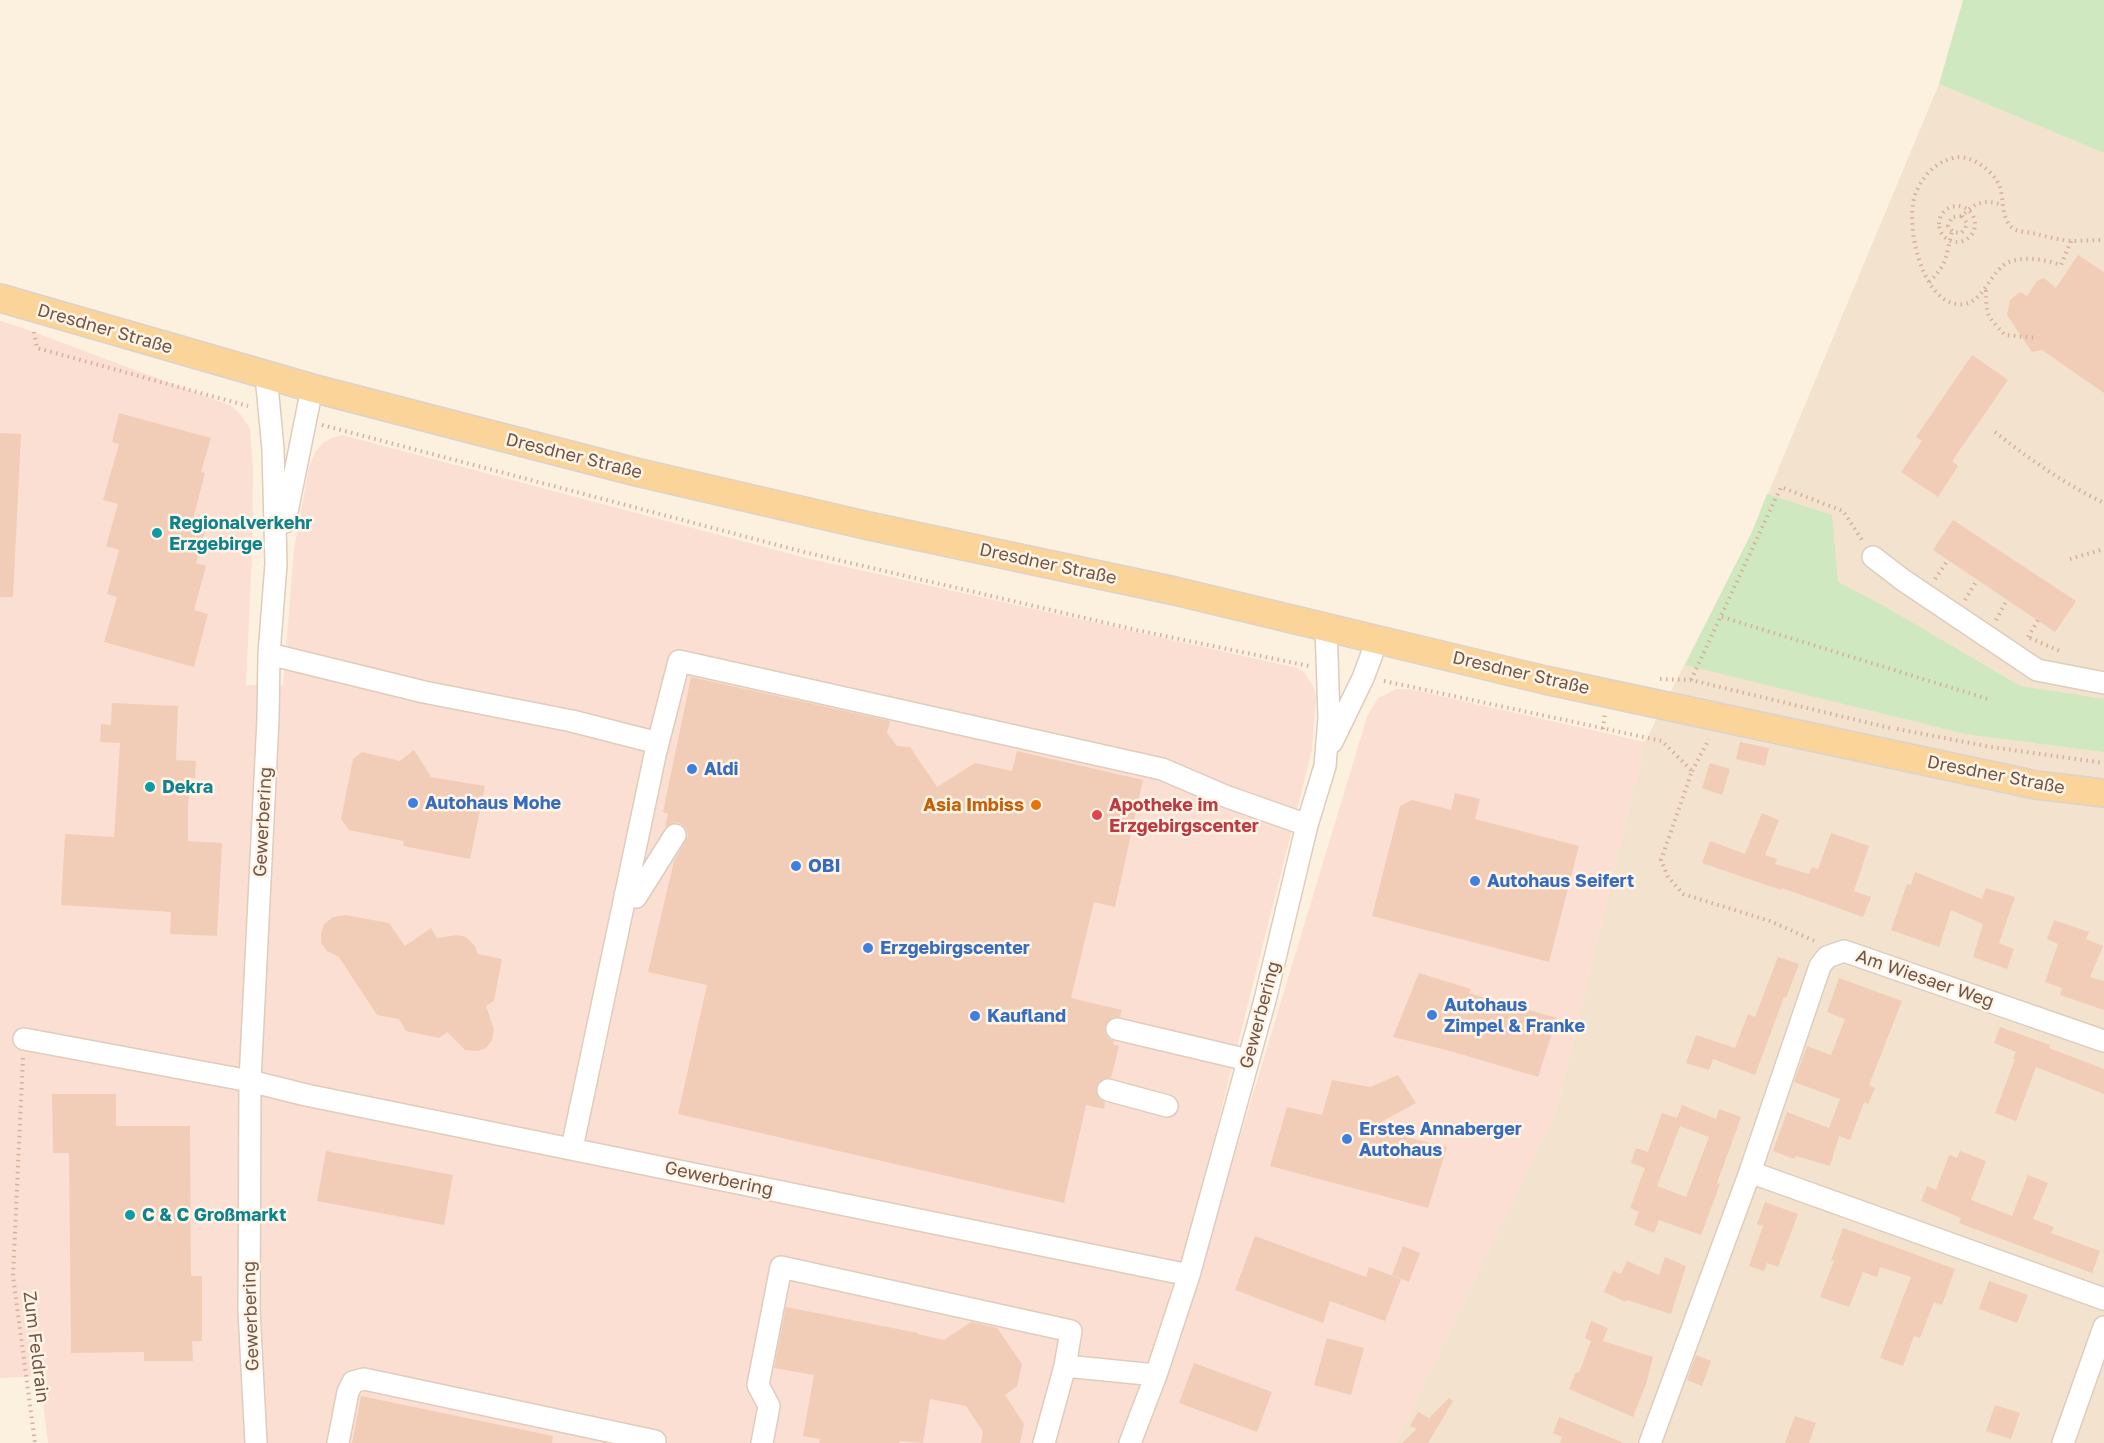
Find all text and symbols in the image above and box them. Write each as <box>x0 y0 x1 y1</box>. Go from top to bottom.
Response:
street label: Dresdner Straße <box>35 299 175 359</box>
street label: Dresdner Straße <box>504 429 644 483</box>
place label: Regionalverkehr Erzgebirge <box>169 512 312 554</box>
marker: Regionalverkehr Erzgebirge <box>150 526 164 540</box>
street label: Dresdner Straße <box>977 539 1119 589</box>
street label: Dresdner Straße <box>1450 647 1592 699</box>
street label: Dresdner Straße <box>1925 751 2067 799</box>
place label: Aldi <box>704 758 739 780</box>
marker: Aldi <box>685 762 699 776</box>
street label: Gewerbering <box>249 766 277 878</box>
place label: Dekra <box>162 776 213 798</box>
marker: Dekra <box>143 780 157 794</box>
place label: Autohaus Mohe <box>425 792 561 814</box>
place label: Asia Imbiss <box>923 794 1024 816</box>
place label: Apotheke im Erzgebirgscenter <box>1109 794 1259 836</box>
marker: Autohaus Mohe <box>406 796 420 810</box>
marker: Asia Imbiss <box>1029 798 1043 812</box>
marker: Apotheke im Erzgebirgscenter <box>1090 808 1104 822</box>
place label: OBI <box>808 855 841 877</box>
marker: OBI <box>789 859 803 873</box>
place label: Autohaus Seifert <box>1487 870 1634 892</box>
marker: Autohaus Seifert <box>1468 874 1482 888</box>
place label: Erzgebirgscenter <box>880 937 1030 959</box>
marker: Erzgebirgscenter <box>861 941 875 955</box>
street label: Am Wiesaer Weg <box>1853 945 1997 1013</box>
street label: Gewerbering <box>1235 959 1285 1071</box>
place label: Autohaus Zimpel & Franke <box>1444 994 1585 1036</box>
place label: Kaufland <box>987 1005 1066 1027</box>
marker: Autohaus Zimpel & Franke <box>1425 1008 1439 1022</box>
marker: Kaufland <box>968 1009 982 1023</box>
place label: Erstes Annaberger Autohaus <box>1359 1118 1522 1160</box>
marker: Erstes Annaberger Autohaus <box>1340 1132 1354 1146</box>
street label: Gewerbering <box>663 1157 775 1201</box>
place label: C & C Großmarkt <box>142 1204 286 1226</box>
marker: C & C Großmarkt <box>123 1208 137 1222</box>
street label: Gewerbering <box>238 1261 264 1371</box>
street label: Zum Feldrain <box>18 1290 54 1404</box>

